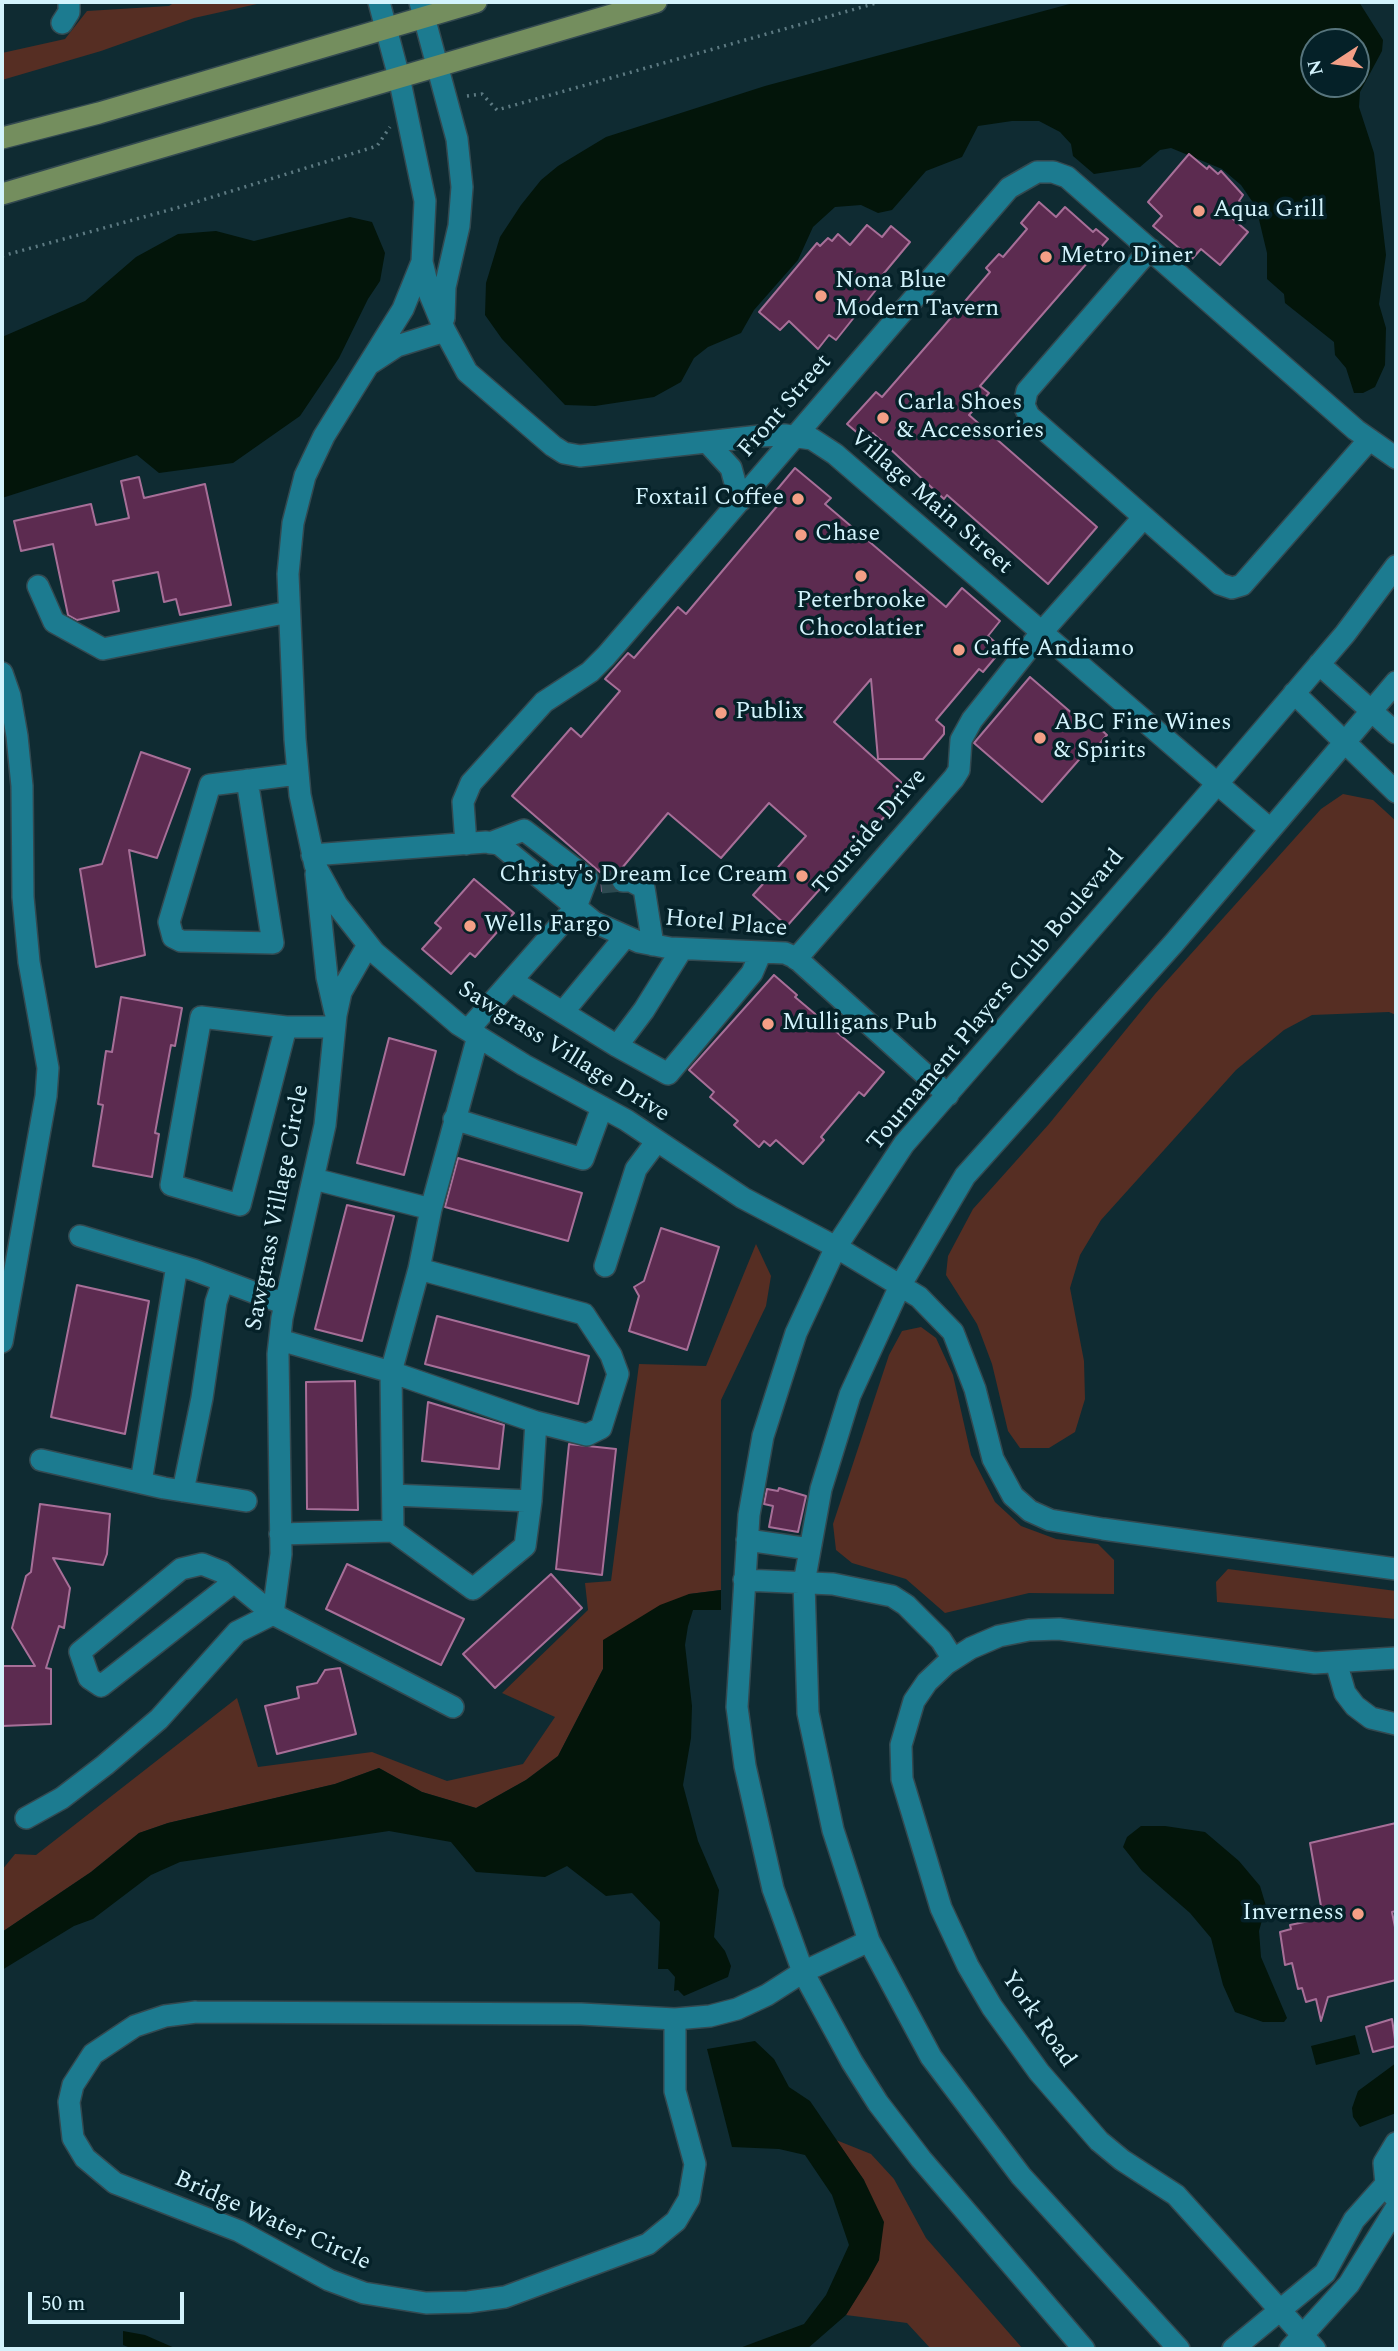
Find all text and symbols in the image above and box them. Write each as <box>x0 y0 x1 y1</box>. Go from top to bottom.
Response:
north arrow <box>1300 28 1370 98</box>
text: N <box>1300 57 1332 78</box>
place label: Aqua Grill <box>1213 197 1325 225</box>
marker: Aqua Grill <box>1191 203 1207 219</box>
place label: Metro Diner <box>1060 243 1193 271</box>
marker: Metro Diner <box>1038 249 1054 265</box>
place label: Nona Blue Modern Tavern <box>835 268 999 324</box>
marker: Nona Blue Modern Tavern <box>813 288 829 304</box>
street label: Front Street <box>733 349 839 465</box>
place label: Carla Shoes & Accessories <box>897 390 1044 446</box>
marker: Carla Shoes & Accessories <box>875 410 891 426</box>
street label: Village Main Street <box>843 424 1017 582</box>
place label: Foxtail Coffee <box>635 485 784 513</box>
marker: Foxtail Coffee <box>790 491 806 507</box>
place label: Chase <box>815 521 880 549</box>
marker: Chase <box>793 527 809 543</box>
marker: Peterbrooke Chocolatier <box>853 568 869 584</box>
place label: Peterbrooke Chocolatier <box>796 588 926 644</box>
place label: Caffe Andiamo <box>973 636 1134 664</box>
marker: Caffe Andiamo <box>951 642 967 658</box>
place label: Publix <box>735 699 804 727</box>
marker: Publix <box>713 705 729 721</box>
place label: ABC Fine Wines & Spirits <box>1054 710 1232 766</box>
marker: ABC Fine Wines & Spirits <box>1032 730 1048 746</box>
street label: Tourside Drive <box>808 764 934 902</box>
street label: Tournament Players Club Boulevard <box>862 844 1132 1158</box>
place label: Christy's Dream Ice Cream <box>499 862 788 890</box>
marker: Christy's Dream Ice Cream <box>794 868 810 884</box>
street label: Hotel Place <box>664 905 788 945</box>
place label: Wells Fargo <box>484 912 611 940</box>
marker: Wells Fargo <box>462 918 478 934</box>
street label: Sawgrass Village Drive <box>452 976 674 1130</box>
place label: Mulligans Pub <box>782 1010 937 1038</box>
marker: Mulligans Pub <box>760 1016 776 1032</box>
street label: Sawgrass Village Circle <box>241 1083 317 1333</box>
place label: Inverness <box>1242 1900 1344 1928</box>
marker: Inverness <box>1350 1906 1366 1922</box>
street label: York Road <box>993 1966 1081 2074</box>
street label: Bridge Water Circle <box>169 2166 375 2278</box>
scale bar <box>32 2278 187 2322</box>
text: 50 m <box>41 2288 85 2320</box>

